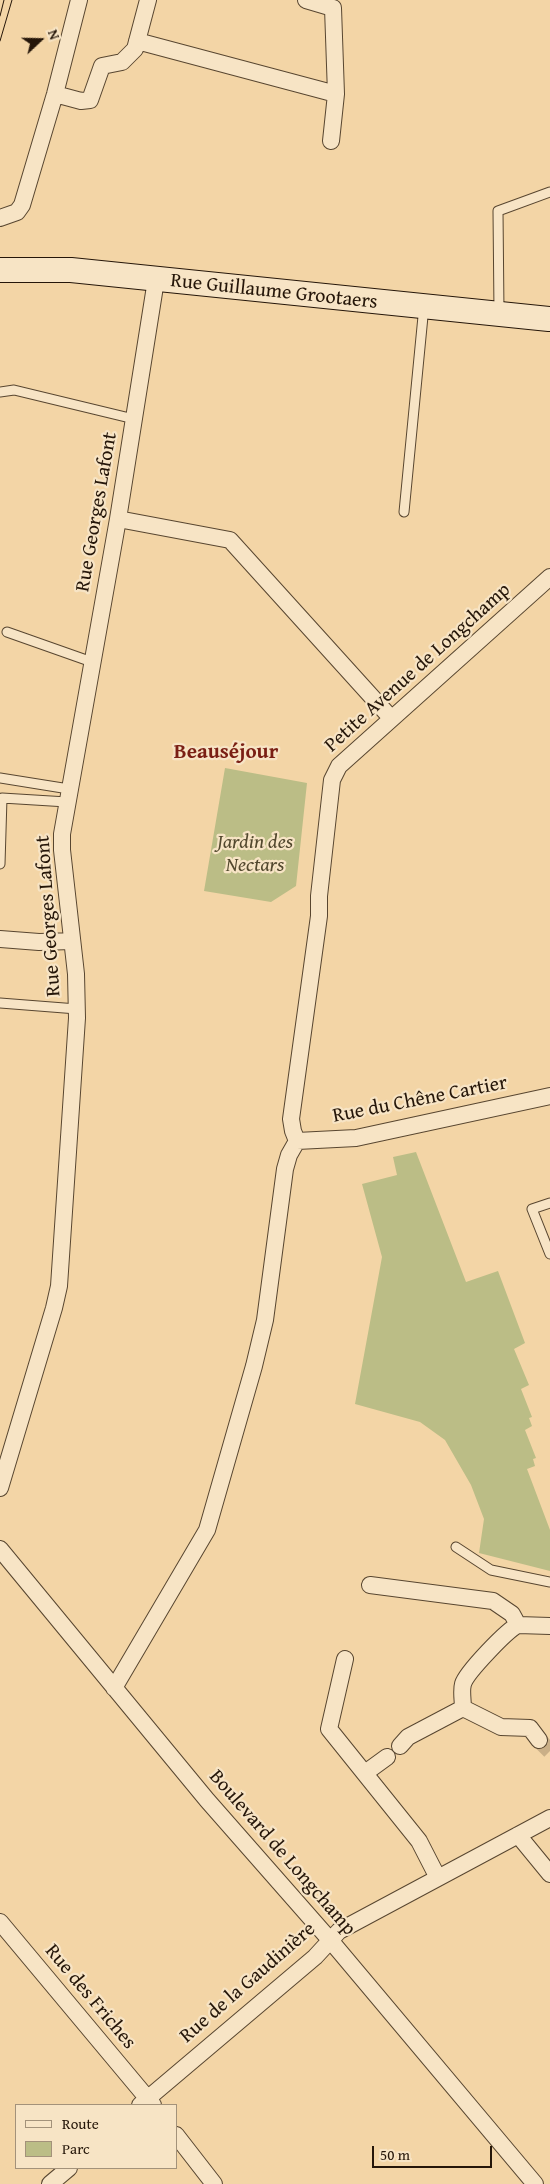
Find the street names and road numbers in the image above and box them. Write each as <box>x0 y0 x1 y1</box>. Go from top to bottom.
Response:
street label: Rue Guillaume Grootaers <box>169 269 379 315</box>
street label: Rue Georges Lafont <box>71 430 123 594</box>
street label: Petite Avenue de Longchamp <box>320 578 516 758</box>
street label: Rue Georges Lafont <box>31 835 67 997</box>
street label: Rue du Chêne Cartier <box>331 1071 509 1129</box>
street label: Boulevard de Longchamp <box>204 1765 360 1941</box>
street label: Rue de la Gaudinière <box>175 1918 321 2048</box>
street label: Rue des Friches <box>39 1940 141 2054</box>

